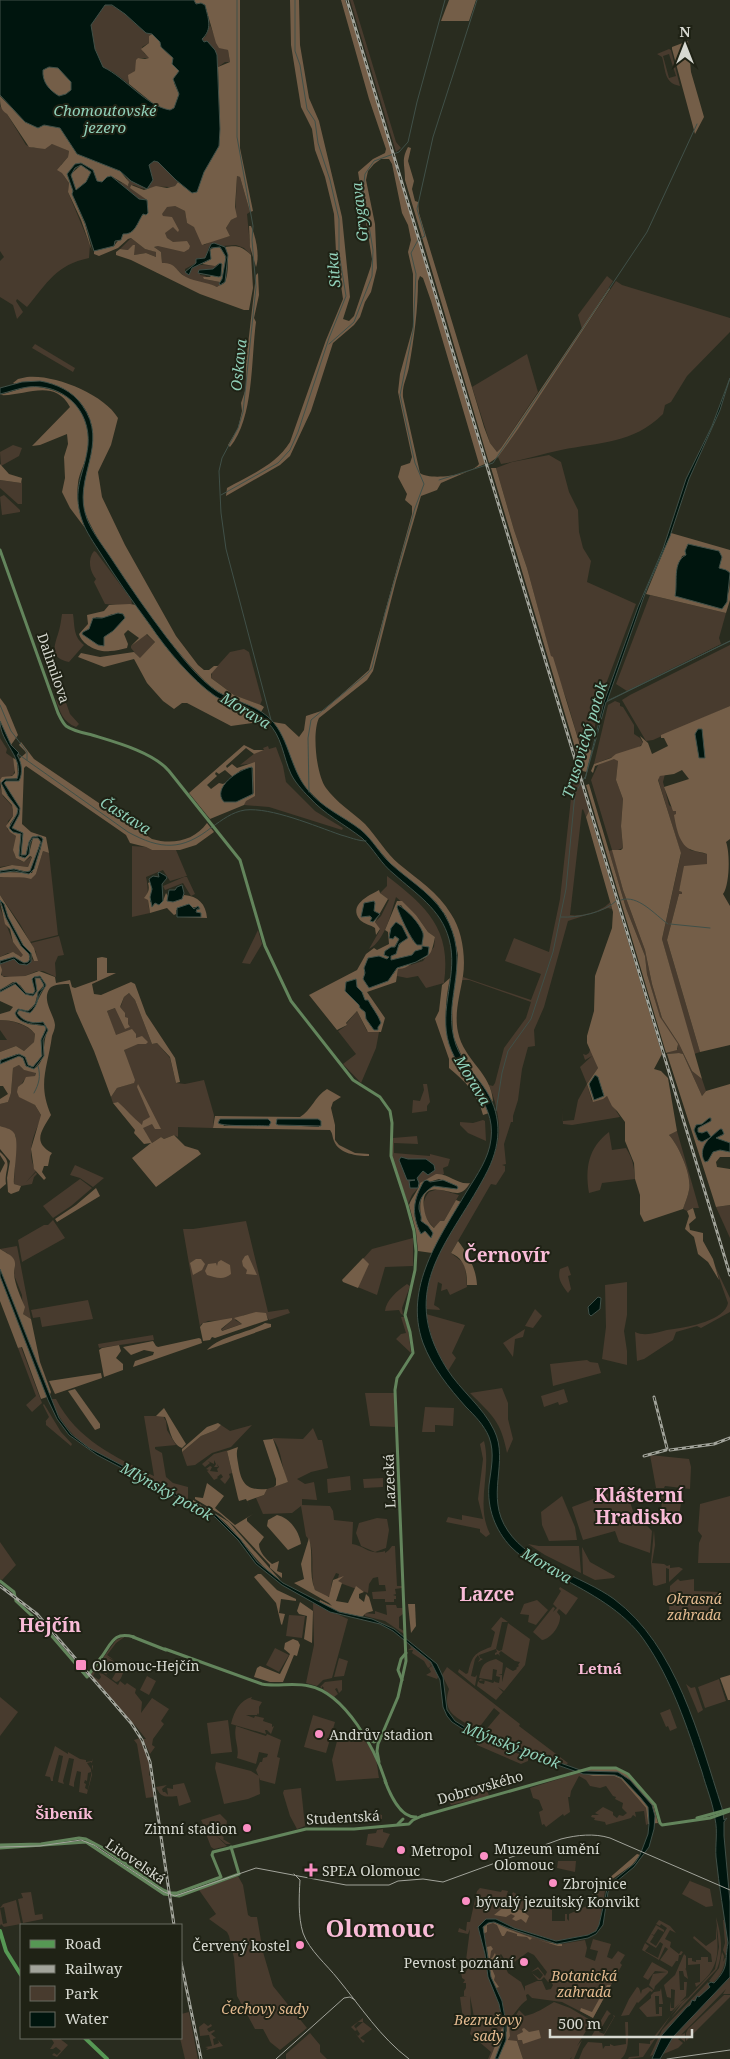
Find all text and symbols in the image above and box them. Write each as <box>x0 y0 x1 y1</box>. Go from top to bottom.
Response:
north arrow <box>660 20 710 70</box>
text: N <box>679 22 691 41</box>
water label: Chomoutovské jezero <box>54 100 157 137</box>
water label: Grygava <box>346 181 372 243</box>
water label: Sitka <box>321 251 345 289</box>
water label: Oskava <box>225 338 251 392</box>
street label: Dalimilova <box>33 630 75 706</box>
water label: Trusovický potok <box>557 679 611 801</box>
water label: Morava <box>216 687 275 733</box>
water label: Častava <box>97 792 155 838</box>
water label: Morava <box>450 1050 496 1109</box>
district label: Černovír <box>464 1242 550 1268</box>
street label: Lazecká <box>379 1453 399 1508</box>
water label: Mlýnský potok <box>116 1457 217 1525</box>
district label: Klášterní Hradisko <box>594 1482 684 1530</box>
water label: Morava <box>517 1542 576 1588</box>
district label: Lazce <box>460 1581 515 1607</box>
park label: Okrasná zahrada <box>666 1589 723 1624</box>
district label: Hejčín <box>19 1612 82 1638</box>
place label: Olomouc-Hejčín <box>92 1656 199 1675</box>
marker: Olomouc-Hejčín <box>74 1658 88 1672</box>
district label: Letná <box>578 1658 622 1678</box>
water label: Mlýnský potok <box>460 1717 564 1773</box>
place label: Andrův stadion <box>329 1725 433 1744</box>
marker: Andrův stadion <box>313 1728 325 1740</box>
street label: Dobrovského <box>435 1766 525 1808</box>
district label: Šibeník <box>35 1803 93 1823</box>
street label: Studentská <box>306 1806 380 1828</box>
place label: Zimní stadion <box>145 1819 237 1838</box>
marker: Zimní stadion <box>241 1822 253 1834</box>
street label: Litovelská <box>102 1834 170 1888</box>
place label: Muzeum umění Olomouc <box>494 1839 600 1874</box>
place label: Metropol <box>411 1841 473 1860</box>
marker: Metropol <box>395 1844 407 1856</box>
marker: Muzeum umění Olomouc <box>478 1850 490 1862</box>
place label: SPEA Olomouc <box>322 1861 420 1880</box>
marker: SPEA Olomouc <box>304 1863 318 1877</box>
place label: Zbrojnice <box>563 1874 627 1893</box>
marker: Zbrojnice <box>547 1877 559 1889</box>
place label: bývalý jezuitský Konvikt <box>476 1892 640 1911</box>
marker: bývalý jezuitský Konvikt <box>460 1895 472 1907</box>
district label: Olomouc <box>325 1911 435 1944</box>
legend <box>20 1924 182 2039</box>
text: Road <box>65 1933 101 1953</box>
place label: Červený kostel <box>192 1936 291 1955</box>
marker: Červený kostel <box>294 1939 306 1951</box>
place label: Pevnost poznání <box>404 1953 515 1972</box>
marker: Pevnost poznání <box>518 1956 530 1968</box>
text: Railway <box>65 1958 123 1978</box>
park label: Botanická zahrada <box>550 1966 618 2001</box>
text: Park <box>65 1983 99 2003</box>
park label: Čechovy sady <box>221 1999 309 2018</box>
scale bar <box>550 2006 692 2038</box>
text: Water <box>65 2008 108 2028</box>
park label: Bezručovy sady <box>453 2010 522 2045</box>
text: 500 m <box>558 2013 601 2033</box>

